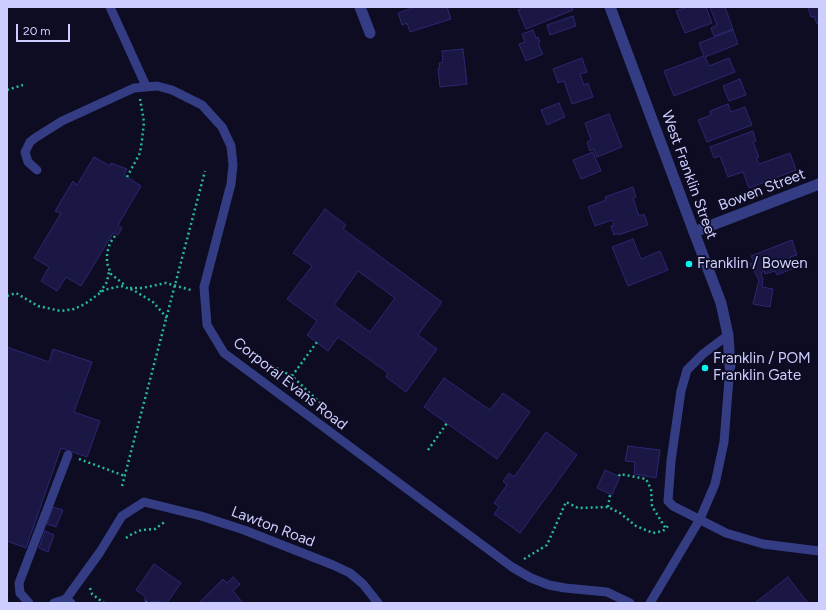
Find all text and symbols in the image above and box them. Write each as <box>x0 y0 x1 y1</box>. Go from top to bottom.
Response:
scale bar <box>18 16 72 42</box>
text: 20 m <box>23 24 51 38</box>
street label: West Franklin Street <box>657 108 721 242</box>
street label: Bowen Street <box>716 165 808 215</box>
place label: Franklin / Bowen <box>697 255 808 273</box>
marker: Franklin / Bowen <box>684 259 694 269</box>
street label: Corporal Evans Road <box>229 334 351 434</box>
place label: Franklin / POM Franklin Gate <box>713 350 811 385</box>
marker: Franklin / POM Franklin Gate <box>700 363 710 373</box>
street label: Lawton Road <box>229 503 317 551</box>

